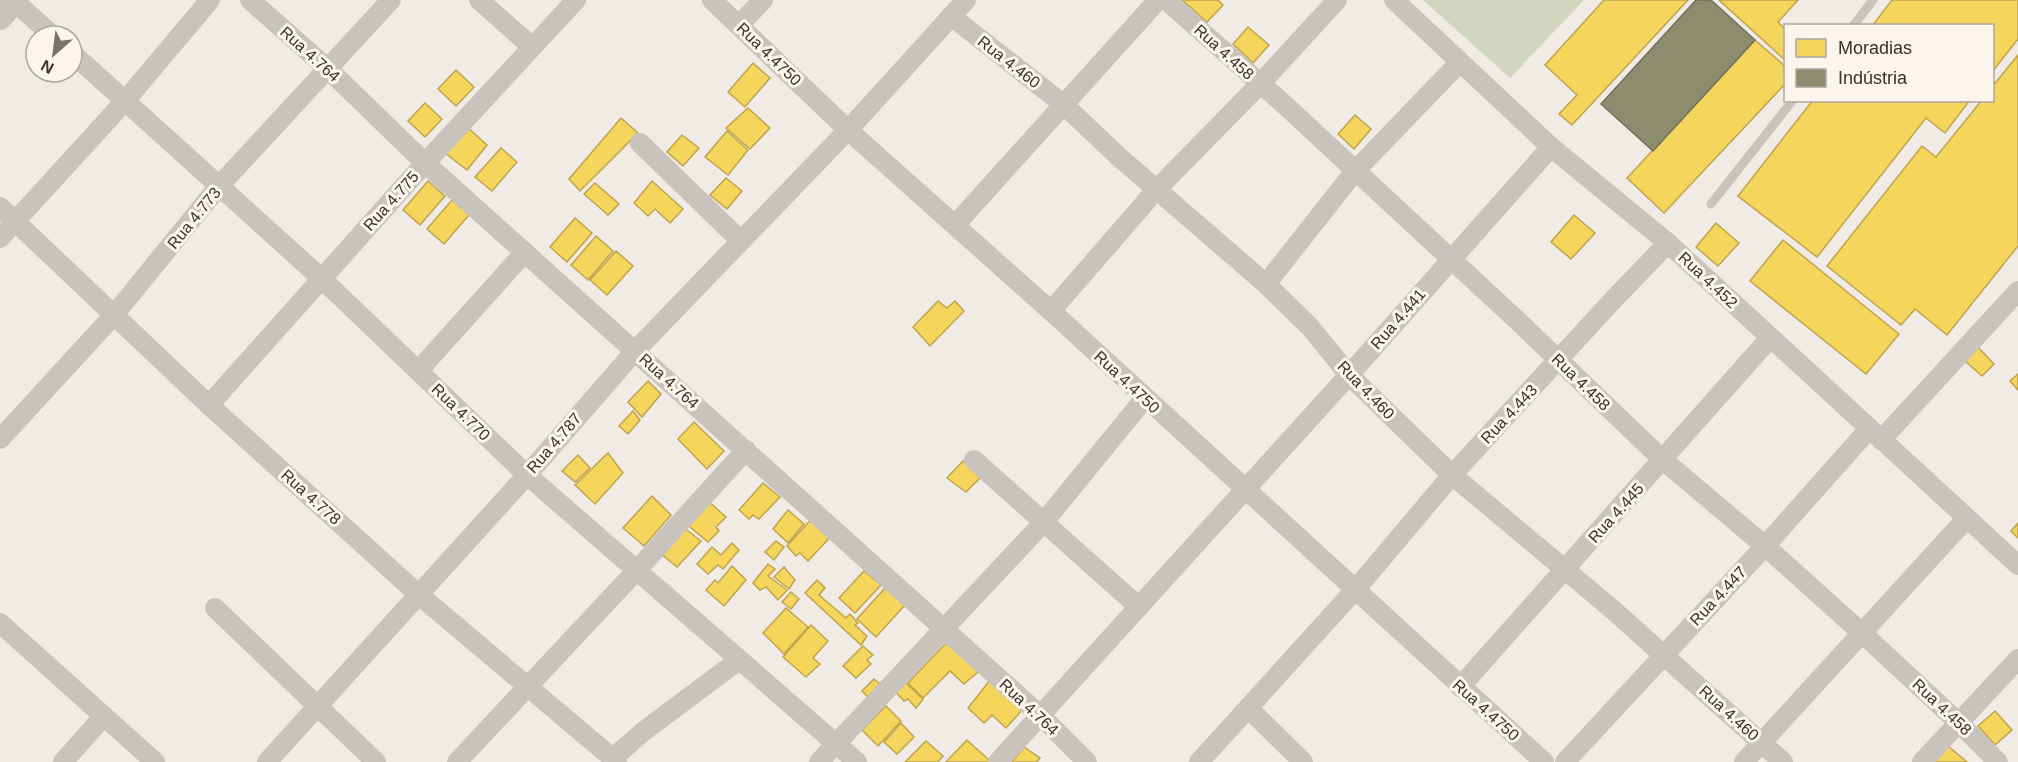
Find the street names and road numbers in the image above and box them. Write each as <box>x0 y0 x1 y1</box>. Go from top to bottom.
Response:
street label: Rua 4.4750 <box>733 19 805 89</box>
street label: Rua 4.458 <box>1191 21 1257 83</box>
street label: Rua 4.764 <box>277 23 343 85</box>
street label: Rua 4.460 <box>975 33 1043 91</box>
street label: Rua 4.775 <box>360 168 422 234</box>
street label: Rua 4.773 <box>164 184 224 252</box>
street label: Rua 4.452 <box>1675 249 1741 311</box>
street label: Rua 4.441 <box>1367 285 1429 352</box>
street label: Rua 4.4750 <box>1091 348 1163 416</box>
street label: Rua 4.764 <box>636 350 702 412</box>
street label: Rua 4.458 <box>1549 350 1614 414</box>
street label: Rua 4.460 <box>1334 358 1398 423</box>
street label: Rua 4.770 <box>429 380 494 444</box>
street label: Rua 4.443 <box>1478 381 1540 447</box>
street label: Rua 4.787 <box>523 409 585 476</box>
street label: Rua 4.778 <box>278 466 344 528</box>
street label: Rua 4.445 <box>1585 480 1647 546</box>
street label: Rua 4.447 <box>1687 563 1749 629</box>
street label: Rua 4.764 <box>996 676 1062 738</box>
street label: Rua 4.4750 <box>1450 676 1523 744</box>
street label: Rua 4.458 <box>1909 676 1975 738</box>
street label: Rua 4.460 <box>1696 682 1762 744</box>

